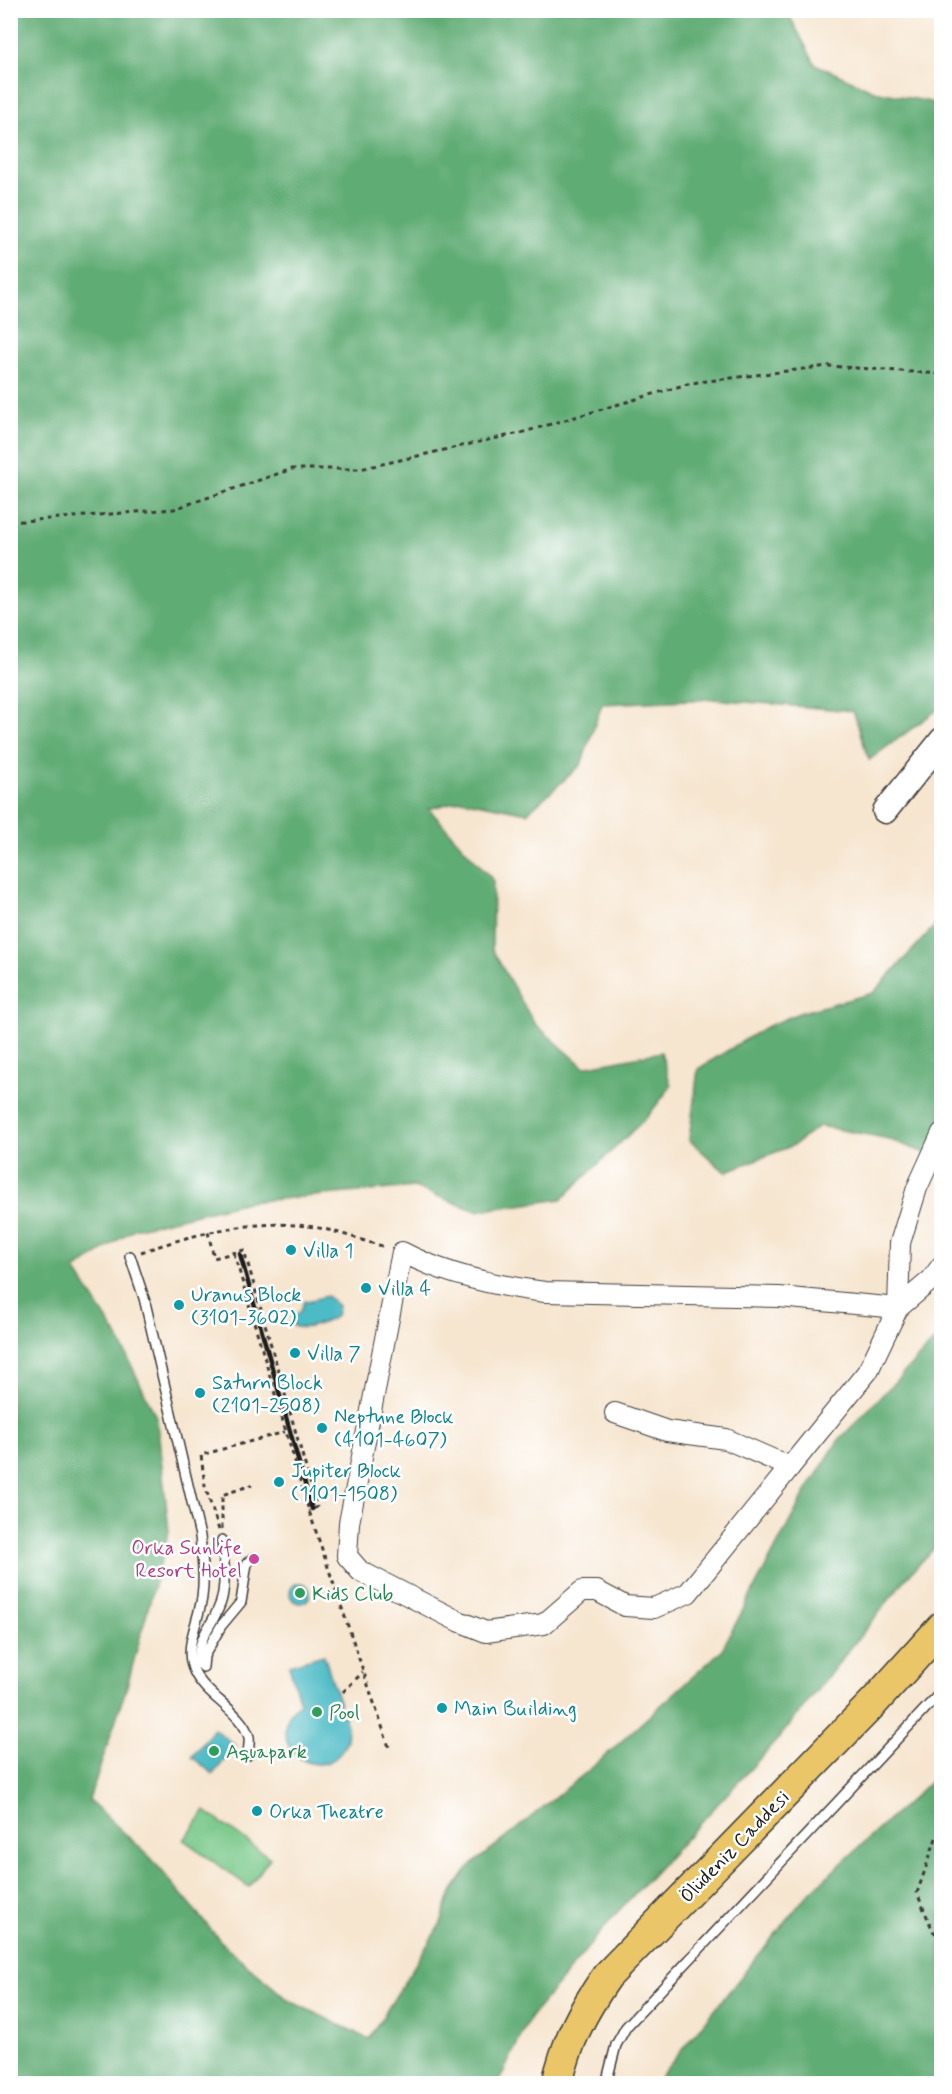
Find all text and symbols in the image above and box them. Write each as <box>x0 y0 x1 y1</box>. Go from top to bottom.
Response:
place label: Villa 1 <box>303 1238 353 1265</box>
marker: Villa 1 <box>284 1243 298 1257</box>
place label: Villa 4 <box>378 1276 432 1303</box>
marker: Villa 4 <box>359 1281 373 1295</box>
place label: Uranus Block (3101-3602) <box>191 1282 301 1332</box>
marker: Uranus Block (3101-3602) <box>172 1298 186 1312</box>
place label: Villa 7 <box>307 1341 361 1368</box>
marker: Villa 7 <box>288 1346 302 1360</box>
place label: Saturn Block (2101-2508) <box>212 1370 323 1420</box>
marker: Saturn Block (2101-2508) <box>193 1386 207 1400</box>
place label: Neptune Block (4101-4607) <box>334 1404 454 1454</box>
marker: Neptune Block (4101-4607) <box>315 1421 329 1435</box>
place label: Jupiter Block (1101-1508) <box>291 1458 401 1508</box>
marker: Jupiter Block (1101-1508) <box>272 1475 286 1489</box>
place label: Orka Sunlife Resort Hotel <box>131 1535 242 1585</box>
marker: Orka Sunlife Resort Hotel <box>247 1552 261 1566</box>
place label: Kids Club <box>312 1581 393 1608</box>
marker: Kids Club <box>293 1586 307 1600</box>
place label: Main Building <box>454 1696 577 1723</box>
place label: Pool <box>329 1700 360 1727</box>
marker: Main Building <box>435 1701 449 1715</box>
marker: Pool <box>310 1705 324 1719</box>
place label: Aquapark <box>226 1739 307 1766</box>
marker: Aquapark <box>207 1744 221 1758</box>
street label: Ölüdeniz Caddesi <box>674 1785 796 1909</box>
place label: Orka Theatre <box>269 1799 384 1826</box>
marker: Orka Theatre <box>250 1804 264 1818</box>

